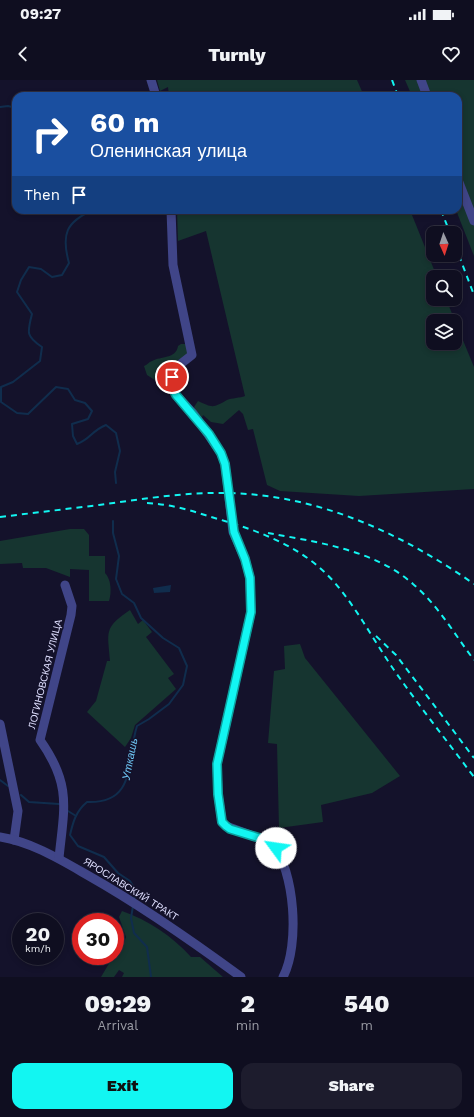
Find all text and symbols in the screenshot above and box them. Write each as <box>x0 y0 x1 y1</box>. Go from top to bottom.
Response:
text: 09:27 <box>20 5 61 23</box>
icon: back <box>12 43 34 65</box>
icon: heart <box>440 43 462 65</box>
text: Turnly <box>208 44 266 65</box>
text: 60 m <box>90 106 160 139</box>
icon: right <box>24 108 76 160</box>
text: Оленинская улица <box>90 140 247 161</box>
icon: arrive <box>68 184 90 206</box>
text: Then <box>24 186 60 204</box>
north arrow <box>426 226 462 262</box>
map controls <box>426 226 462 350</box>
button: search <box>426 270 462 306</box>
button: layers <box>426 314 462 350</box>
pin <box>155 360 189 394</box>
icon: arrive <box>161 366 183 388</box>
street label: ЛОГИНОВСКАЯ УЛИЦА <box>26 618 64 730</box>
water label: Уткашь <box>119 737 140 782</box>
position arrow <box>255 827 297 869</box>
street label: ЯРОСЛАВСКИЙ ТРАКТ <box>82 854 181 923</box>
speed limit sign: 30 <box>72 913 124 965</box>
text: 20 <box>26 922 50 946</box>
text: km/h <box>25 943 51 954</box>
text: 09:29 <box>84 990 151 1018</box>
text: 2 <box>241 990 255 1018</box>
text: 540 <box>344 990 390 1018</box>
text: Arrival <box>98 1018 138 1033</box>
text: min <box>236 1018 260 1033</box>
text: m <box>361 1018 373 1033</box>
button: Exit <box>12 1063 233 1109</box>
button: Share <box>241 1063 462 1109</box>

